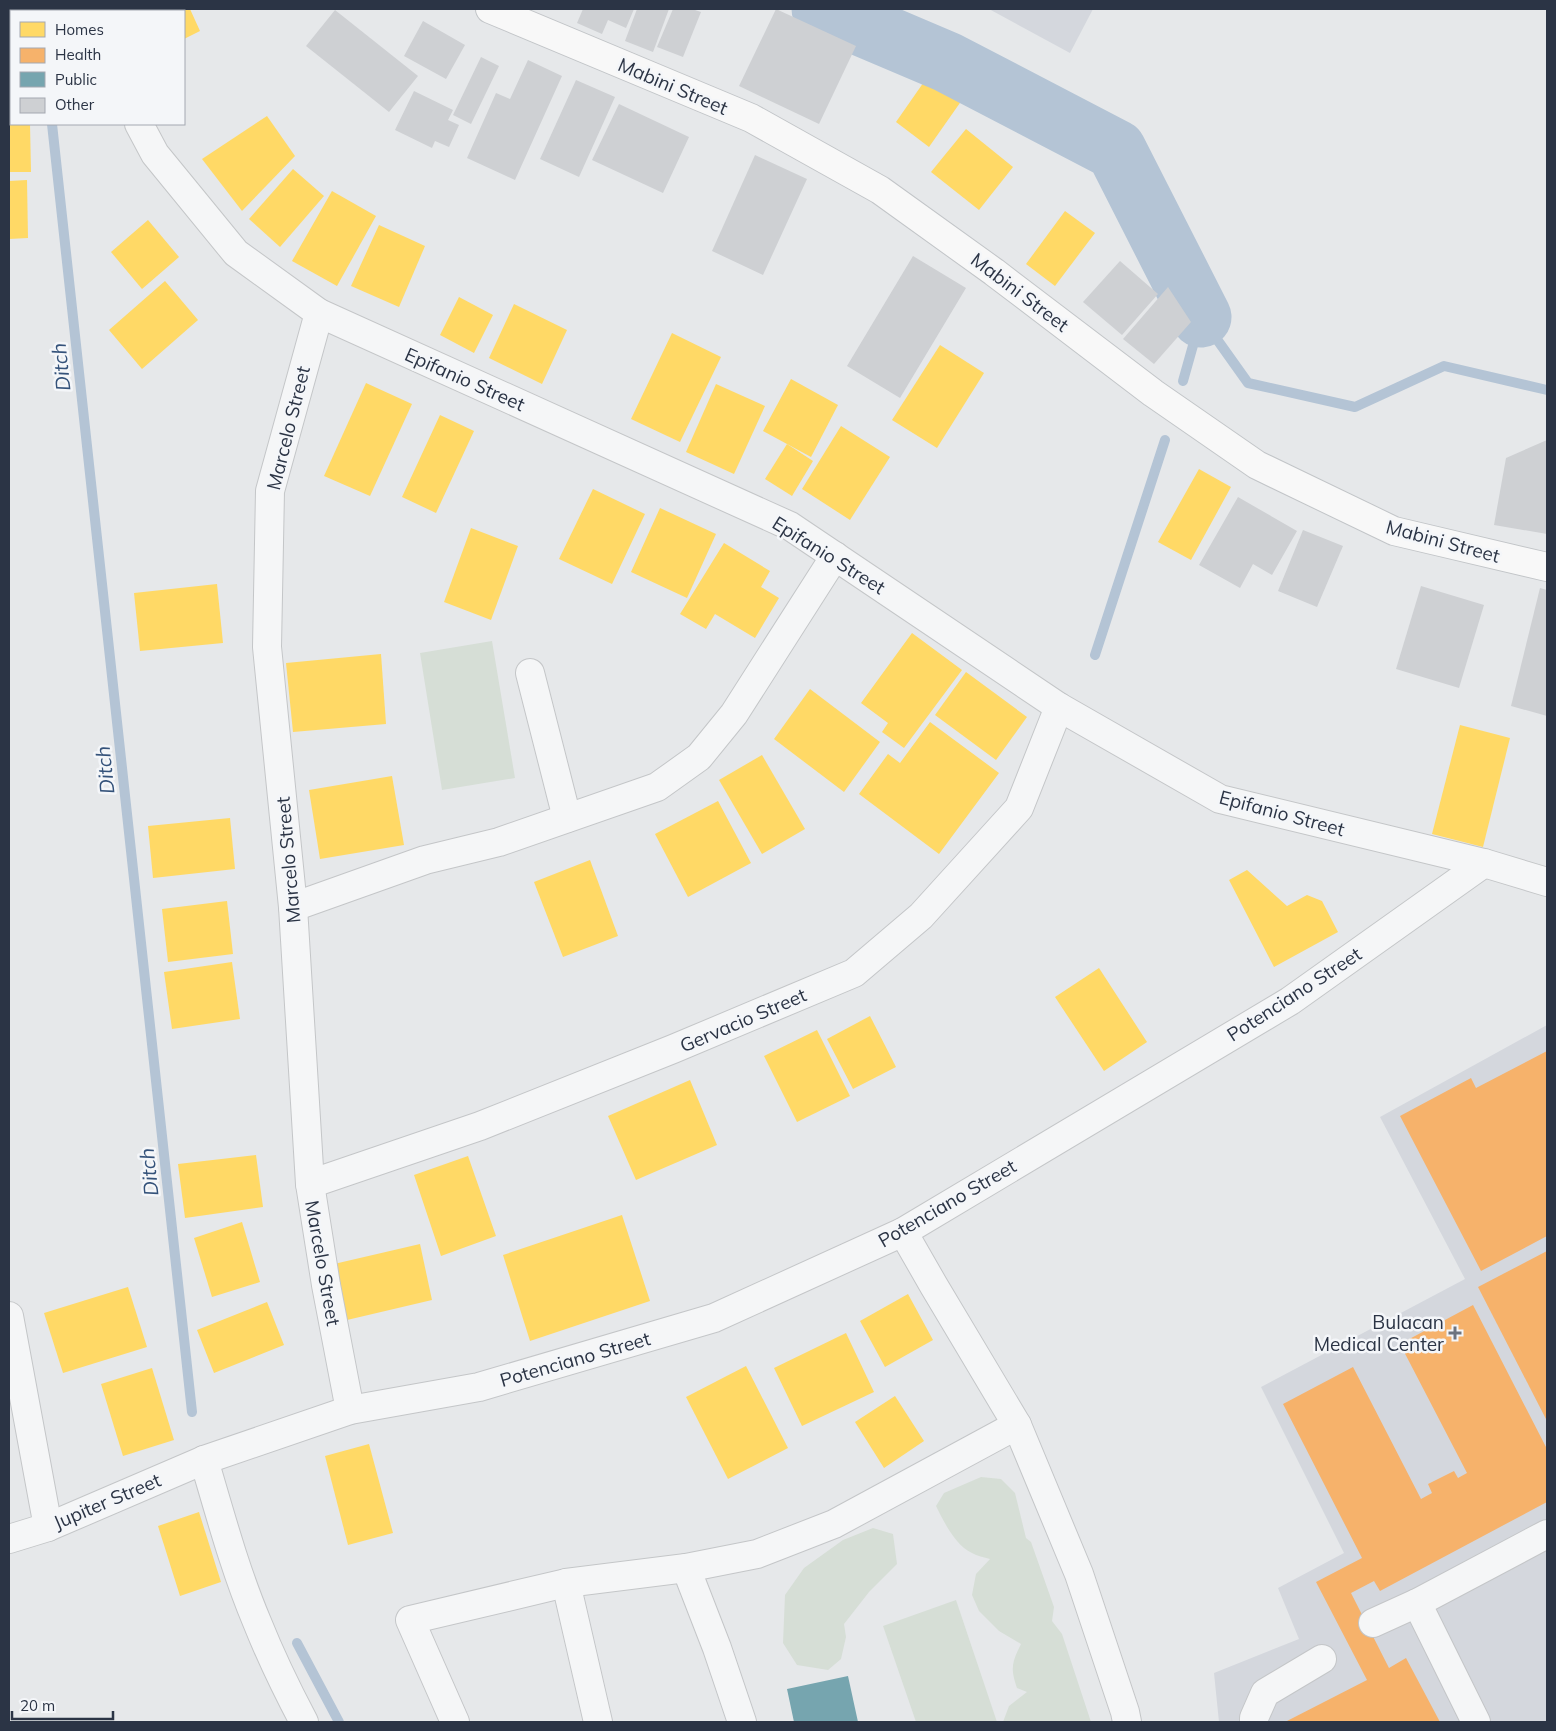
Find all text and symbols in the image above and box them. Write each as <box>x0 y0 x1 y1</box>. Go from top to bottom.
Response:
legend <box>10 10 185 125</box>
text: Homes <box>55 20 104 39</box>
text: Health <box>55 45 101 64</box>
street label: Mabini Street <box>615 52 732 120</box>
text: Public <box>55 70 97 89</box>
text: Other <box>55 95 95 114</box>
street label: Mabini Street <box>966 247 1074 337</box>
water label: Ditch <box>46 342 75 392</box>
street label: Epifanio Street <box>401 342 529 416</box>
street label: Marcelo Street <box>261 363 315 492</box>
street label: Epifanio Street <box>768 511 890 599</box>
street label: Mabini Street <box>1383 514 1503 568</box>
water label: Ditch <box>90 745 119 795</box>
street label: Epifanio Street <box>1217 785 1348 841</box>
street label: Marcelo Street <box>270 795 305 924</box>
street label: Potenciano Street <box>1222 941 1366 1046</box>
street label: Gervacio Street <box>676 982 810 1057</box>
water label: Ditch <box>134 1147 163 1197</box>
street label: Potenciano Street <box>874 1154 1021 1252</box>
street label: Marcelo Street <box>300 1198 346 1328</box>
place label: Bulacan Medical Center <box>1314 1310 1444 1356</box>
street label: Potenciano Street <box>497 1326 653 1392</box>
marker: Bulacan Medical Center <box>1448 1326 1462 1340</box>
street label: Jupiter Street <box>50 1467 165 1534</box>
scale bar <box>12 1688 114 1720</box>
text: 20 m <box>20 1696 55 1715</box>

